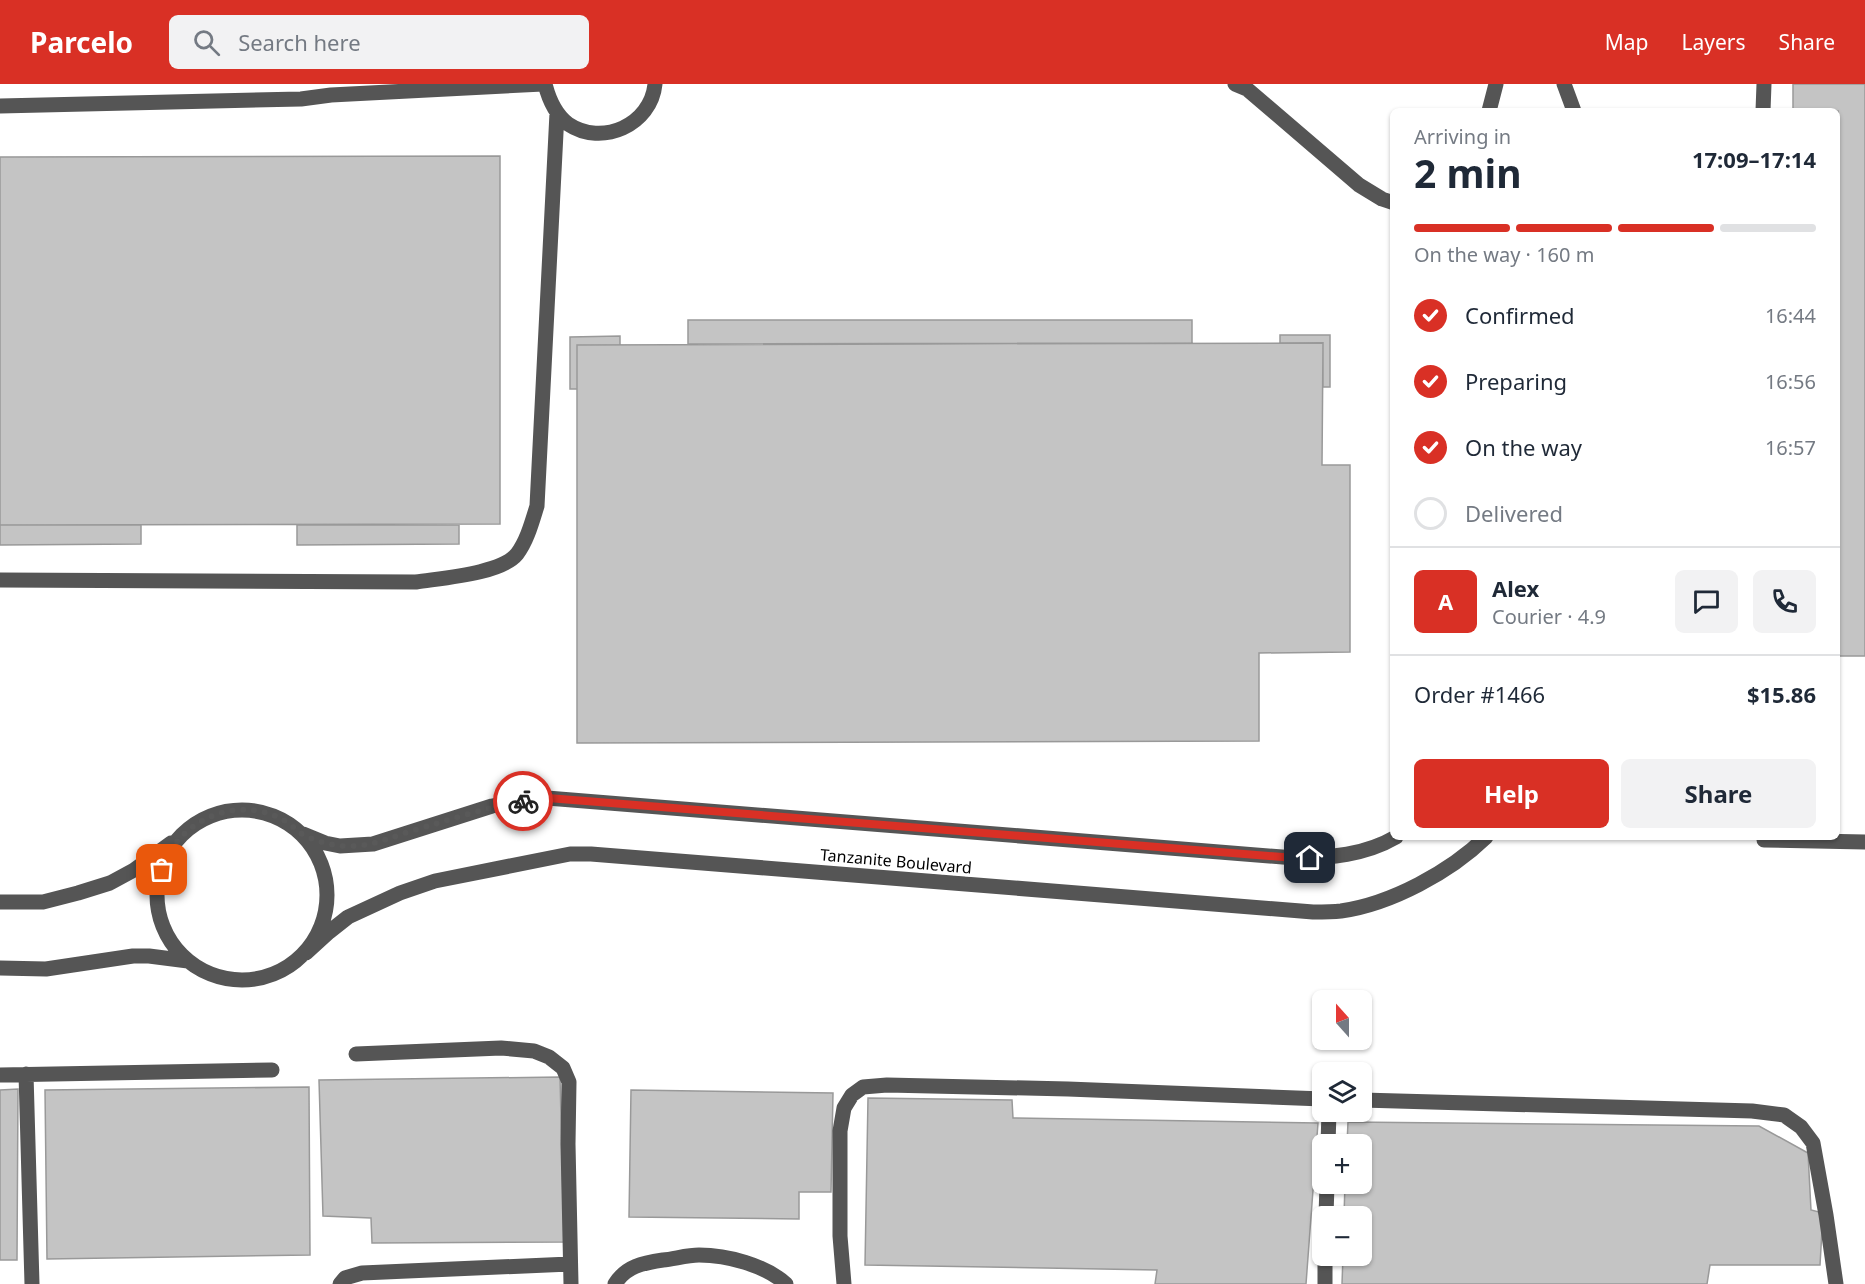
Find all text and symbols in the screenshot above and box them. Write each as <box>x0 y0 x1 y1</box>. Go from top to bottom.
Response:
search box <box>169 15 589 69</box>
text: Parcelo <box>30 23 133 61</box>
icon: search <box>190 26 223 59</box>
text: Search here <box>238 27 361 57</box>
text: Map <box>1605 28 1649 56</box>
text: Layers <box>1682 28 1746 56</box>
text: Share <box>1779 28 1835 56</box>
text: Arriving in <box>1414 123 1511 150</box>
text: 17:09–17:14 <box>1692 144 1816 174</box>
text: 2 min <box>1414 146 1521 199</box>
text: On the way · 160 m <box>1414 241 1594 268</box>
icon: check <box>1414 299 1447 332</box>
text: Confirmed <box>1465 300 1575 330</box>
text: 16:44 <box>1765 302 1816 329</box>
icon: check <box>1414 365 1447 398</box>
text: Preparing <box>1465 366 1567 396</box>
text: 16:56 <box>1765 368 1816 395</box>
icon: check <box>1414 431 1447 464</box>
text: On the way <box>1465 432 1582 462</box>
text: 16:57 <box>1765 434 1816 461</box>
text: Delivered <box>1465 498 1563 528</box>
button: chat <box>1675 570 1738 633</box>
button: phone <box>1753 570 1816 633</box>
text: Alex <box>1492 573 1539 603</box>
text: A <box>1438 586 1453 616</box>
text: Courier · 4.9 <box>1492 603 1606 630</box>
text: Order #1466 <box>1414 679 1545 709</box>
text: $15.86 <box>1747 679 1816 709</box>
button: Help <box>1414 759 1609 828</box>
button: Share <box>1621 759 1816 828</box>
courier <box>493 771 553 831</box>
icon: bike <box>507 785 540 818</box>
pin <box>1284 832 1335 883</box>
icon: home <box>1293 841 1326 874</box>
street label: Tanzanite Boulevard <box>819 843 973 879</box>
pin <box>136 844 187 895</box>
icon: bag <box>145 853 178 886</box>
north arrow <box>1312 990 1372 1050</box>
map controls <box>1312 990 1372 1266</box>
button: layers <box>1312 1062 1372 1122</box>
button: + <box>1312 1134 1372 1194</box>
button: − <box>1312 1206 1372 1266</box>

